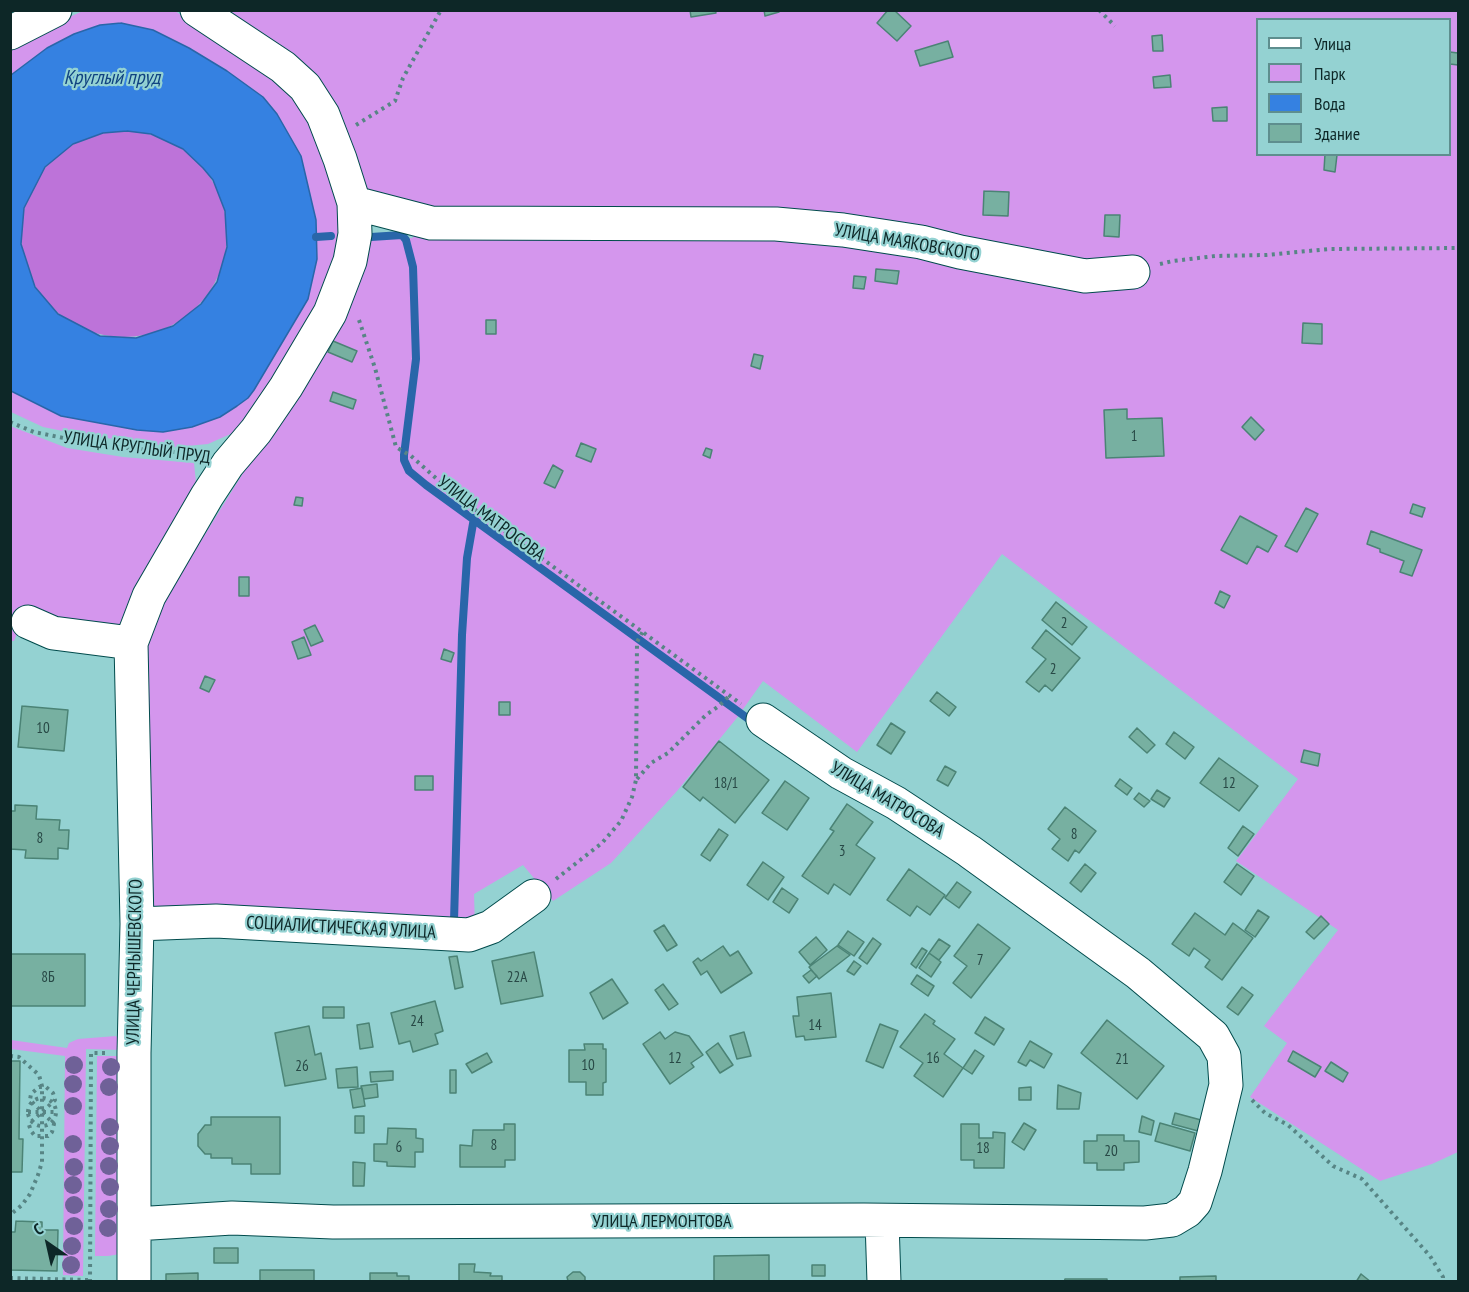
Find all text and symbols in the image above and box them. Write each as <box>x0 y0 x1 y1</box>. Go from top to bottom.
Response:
legend <box>1256 18 1451 156</box>
text: Улица <box>1314 32 1351 55</box>
text: Парк <box>1314 62 1345 85</box>
water label: Круглый пруд <box>64 66 160 90</box>
text: Вода <box>1314 92 1345 115</box>
text: Здание <box>1314 122 1360 145</box>
street label: УЛИЦА МАЯКОВСКОГО <box>833 220 981 266</box>
street label: УЛИЦА КРУГЛЫЙ ПРУД <box>62 427 212 469</box>
house number: 1 <box>1131 428 1137 446</box>
street label: УЛИЦА МАТРОСОВА <box>433 472 549 566</box>
house number: 2 <box>1061 615 1067 633</box>
house number: 2 <box>1050 661 1056 679</box>
house number: 10 <box>36 720 50 738</box>
street label: УЛИЦА МАТРОСОВА <box>826 758 948 842</box>
house number: 18/1 <box>714 775 738 793</box>
house number: 12 <box>1222 775 1236 793</box>
house number: 8 <box>1071 826 1077 844</box>
house number: 8 <box>37 830 43 848</box>
house number: 3 <box>839 843 845 861</box>
street label: УЛИЦА ЧЕРНЫШЕВСКОГО <box>123 879 147 1045</box>
street label: СОЦИАЛИСТИЧЕСКАЯ УЛИЦА <box>246 912 436 944</box>
house number: 7 <box>977 952 983 970</box>
house number: 8Б <box>41 969 55 987</box>
house number: 22А <box>507 969 527 987</box>
house number: 24 <box>410 1013 424 1031</box>
house number: 14 <box>808 1017 822 1035</box>
house number: 12 <box>668 1050 682 1068</box>
house number: 16 <box>926 1050 940 1068</box>
house number: 21 <box>1115 1051 1129 1069</box>
house number: 10 <box>581 1057 595 1075</box>
house number: 26 <box>295 1058 309 1076</box>
house number: 8 <box>491 1137 497 1155</box>
house number: 6 <box>396 1139 402 1157</box>
house number: 18 <box>976 1140 990 1158</box>
house number: 20 <box>1104 1143 1118 1161</box>
street label: УЛИЦА ЛЕРМОНТОВА <box>592 1211 732 1233</box>
north arrow <box>18 1214 78 1274</box>
text: С <box>29 1219 47 1239</box>

